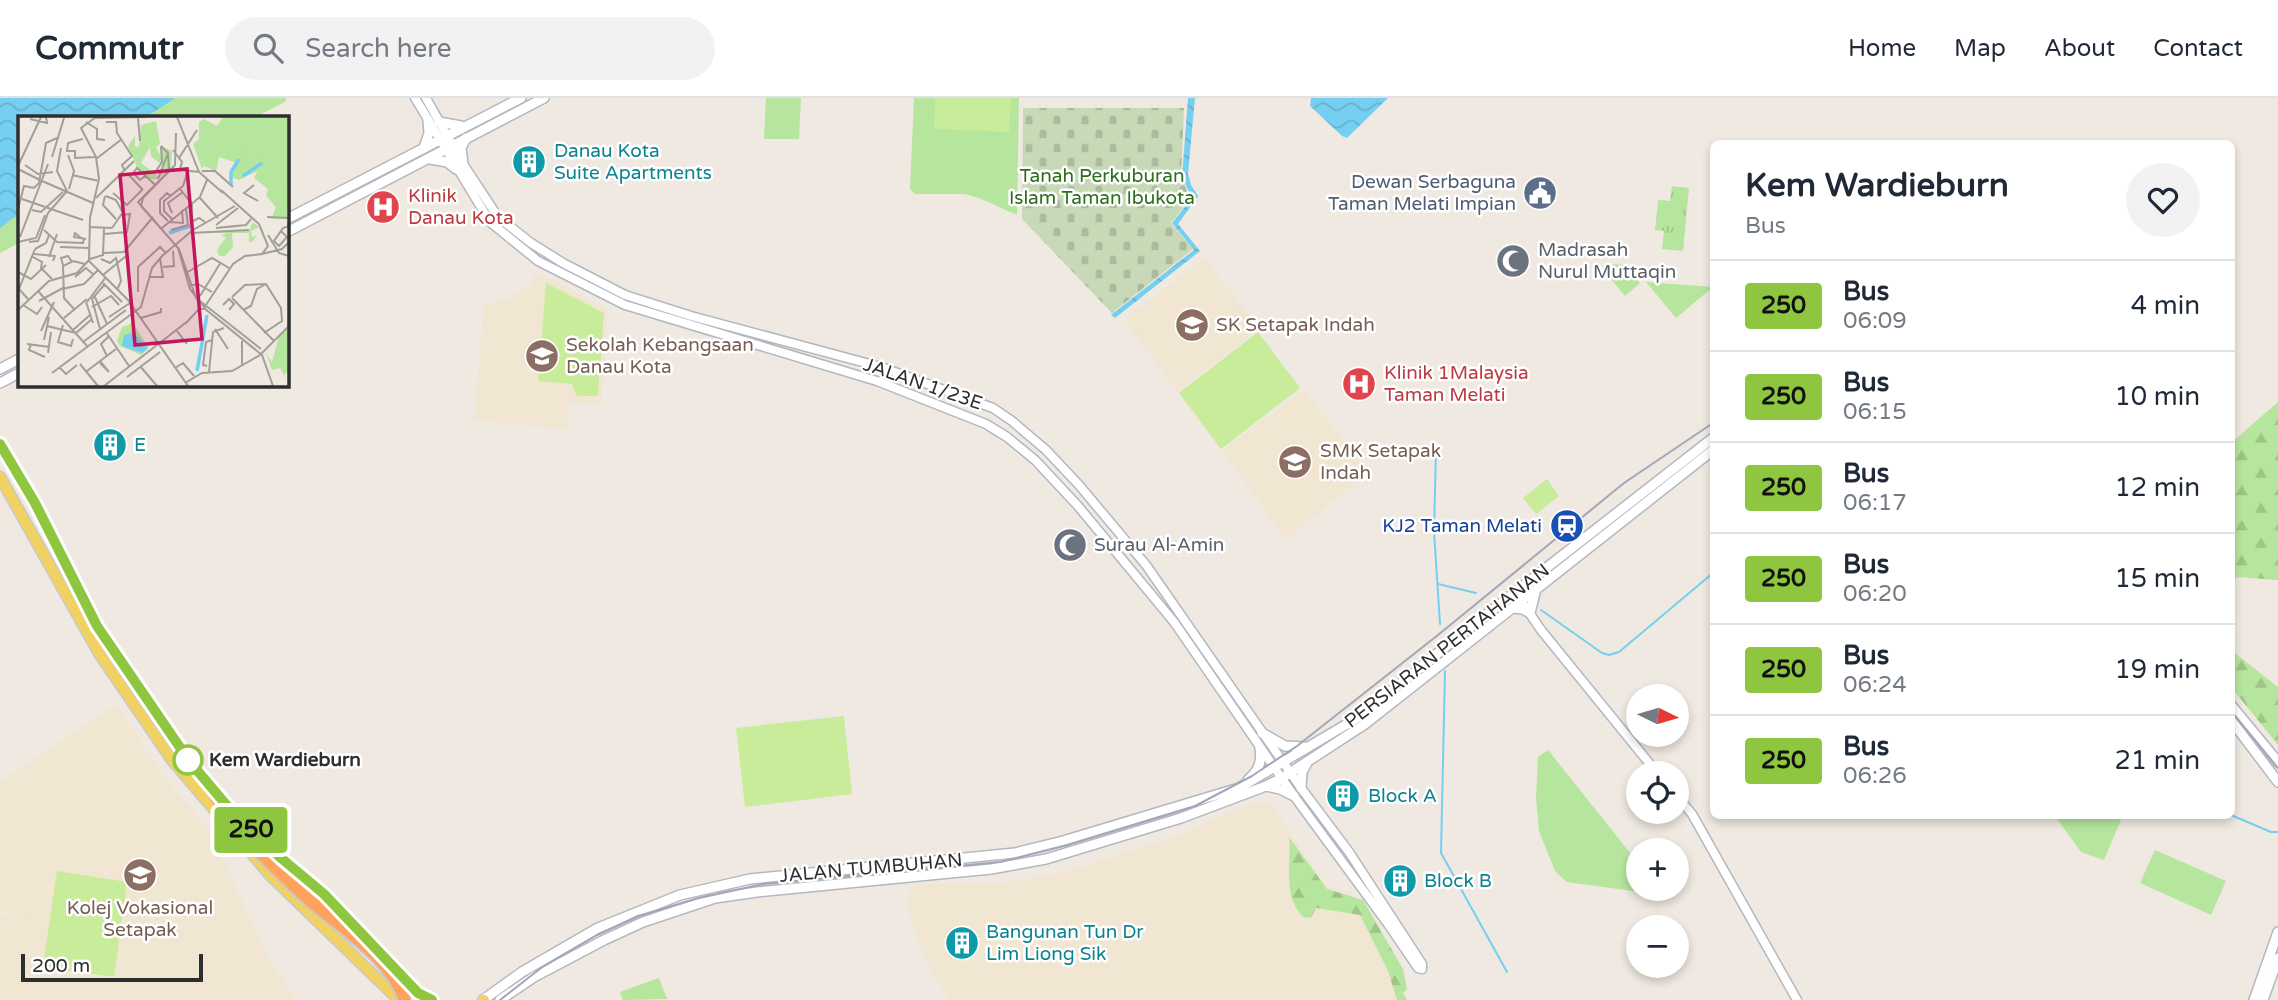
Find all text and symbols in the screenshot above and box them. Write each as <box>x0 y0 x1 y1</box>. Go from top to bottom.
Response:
search box <box>225 17 715 80</box>
text: Commutr <box>35 29 183 68</box>
icon: search <box>249 29 287 67</box>
text: Search here <box>305 33 451 64</box>
text: Home <box>1848 34 1916 63</box>
text: Map <box>1954 34 2006 63</box>
text: About <box>2044 34 2115 63</box>
text: Contact <box>2153 34 2243 63</box>
inset map <box>18 116 289 387</box>
place label: Danau Kota Suite Apartments <box>554 140 712 184</box>
building icon: Danau Kota Suite Apartments <box>510 143 548 181</box>
button: heart <box>2126 163 2200 237</box>
park label: Tanah Perkuburan Islam Taman Ibukota <box>1009 165 1195 209</box>
text: Kem Wardieburn <box>1745 166 2009 205</box>
place label: Dewan Serbaguna Taman Melati Impian <box>1328 171 1516 215</box>
public building icon: Dewan Serbaguna Taman Melati Impian <box>1521 174 1559 212</box>
place label: Klinik Danau Kota <box>408 185 514 229</box>
hospital icon: Klinik Danau Kota <box>364 188 402 226</box>
text: Bus <box>1745 212 1786 240</box>
place label: Madrasah Nurul Muttaqin <box>1538 239 1676 283</box>
mosque icon: Madrasah Nurul Muttaqin <box>1494 242 1532 280</box>
text: Bus <box>1843 276 1889 307</box>
text: 4 min <box>2131 290 2200 321</box>
text: 250 <box>1761 291 1806 320</box>
school or university icon: SK Setapak Indah <box>1173 306 1211 344</box>
text: 06:09 <box>1843 307 1907 335</box>
place label: SK Setapak Indah <box>1216 314 1375 336</box>
place label: Sekolah Kebangsaan Danau Kota <box>566 334 754 378</box>
school or university icon: Sekolah Kebangsaan Danau Kota <box>523 337 561 375</box>
street label: JALAN 1/23E <box>861 353 985 415</box>
place label: Klinik 1Malaysia Taman Melati <box>1384 362 1529 406</box>
hospital icon: Klinik 1Malaysia Taman Melati <box>1340 365 1378 403</box>
text: Bus <box>1843 367 1889 398</box>
text: 10 min <box>2114 381 2200 412</box>
text: 250 <box>1761 382 1806 411</box>
text: 06:15 <box>1843 398 1907 426</box>
building icon: E <box>91 426 129 464</box>
place label: E <box>134 434 146 456</box>
place label: SMK Setapak Indah <box>1320 440 1441 484</box>
school or university icon: SMK Setapak Indah <box>1276 443 1314 481</box>
text: Bus <box>1843 458 1889 489</box>
text: 12 min <box>2114 472 2200 503</box>
text: 250 <box>1761 473 1806 502</box>
text: 06:17 <box>1843 489 1907 517</box>
station icon: KJ2 Taman Melati <box>1548 507 1586 545</box>
place label: KJ2 Taman Melati <box>1382 515 1542 537</box>
mosque icon: Surau Al-Amin <box>1051 526 1089 564</box>
place label: Surau Al-Amin <box>1094 534 1224 556</box>
text: Bus <box>1843 549 1889 580</box>
street label: PERSIARAN PERTAHANAN <box>1340 559 1554 733</box>
text: 15 min <box>2114 563 2200 594</box>
text: 250 <box>1761 564 1806 593</box>
text: 06:20 <box>1843 580 1907 608</box>
text: Bus <box>1843 640 1889 671</box>
text: 19 min <box>2114 654 2200 685</box>
text: 250 <box>1761 655 1806 684</box>
text: 06:24 <box>1843 671 1907 699</box>
north arrow <box>1626 684 1689 747</box>
map controls <box>1626 684 1689 978</box>
text: Bus <box>1843 731 1889 762</box>
marker: Kem Wardieburn <box>173 745 203 775</box>
text: 21 min <box>2114 745 2200 776</box>
text: 250 <box>1761 746 1806 775</box>
place label: Kem Wardieburn <box>209 749 361 771</box>
button: locate <box>1626 761 1689 824</box>
text: 06:26 <box>1843 762 1907 790</box>
building icon: Block A <box>1324 777 1362 815</box>
place label: Block A <box>1368 785 1437 807</box>
line badge: 250 <box>211 807 291 853</box>
text: 250 <box>228 815 274 844</box>
button: + <box>1626 838 1689 901</box>
street label: JALAN TUMBUHAN <box>779 849 963 887</box>
school or university icon: Kolej Vokasional Setapak <box>121 856 159 894</box>
building icon: Block B <box>1381 862 1419 900</box>
place label: Block B <box>1424 870 1492 892</box>
place label: Kolej Vokasional Setapak <box>67 897 213 941</box>
button: − <box>1626 915 1689 978</box>
place label: Bangunan Tun Dr Lim Liong Sik <box>986 921 1144 965</box>
building icon: Bangunan Tun Dr Lim Liong Sik <box>943 924 981 962</box>
scale bar <box>21 951 203 983</box>
text: 200 m <box>32 955 90 977</box>

